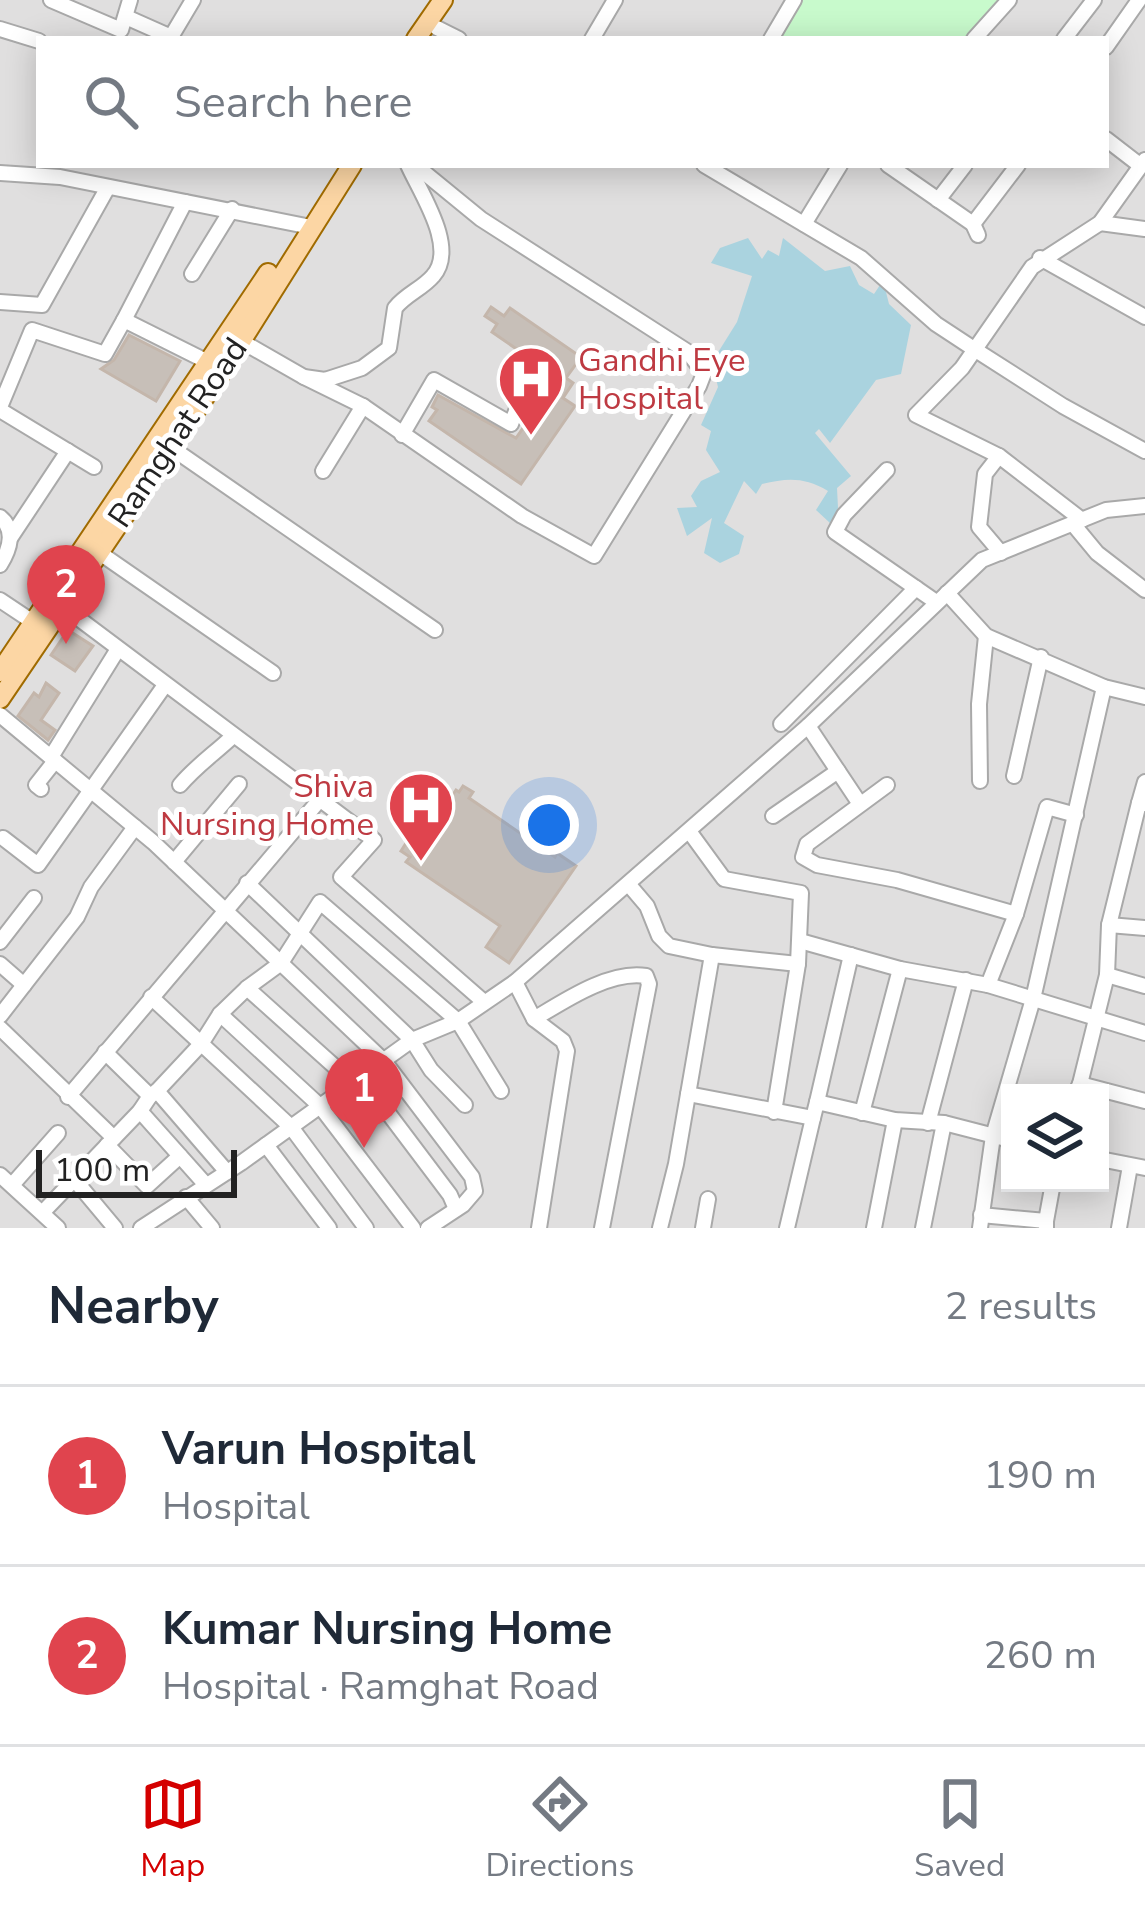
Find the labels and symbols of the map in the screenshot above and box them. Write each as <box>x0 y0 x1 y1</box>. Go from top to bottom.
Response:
street label: Ramghat Road <box>98 329 258 537</box>
place label: Gandhi Eye Hospital <box>578 338 746 421</box>
hospital icon: Gandhi Eye Hospital <box>496 344 566 438</box>
pin: 2 <box>27 545 105 644</box>
place label: Shiva Nursing Home <box>160 764 374 847</box>
hospital icon: Shiva Nursing Home <box>386 770 456 864</box>
your location <box>519 795 579 855</box>
pin: 1 <box>325 1049 403 1148</box>
scale bar <box>36 1144 237 1197</box>

